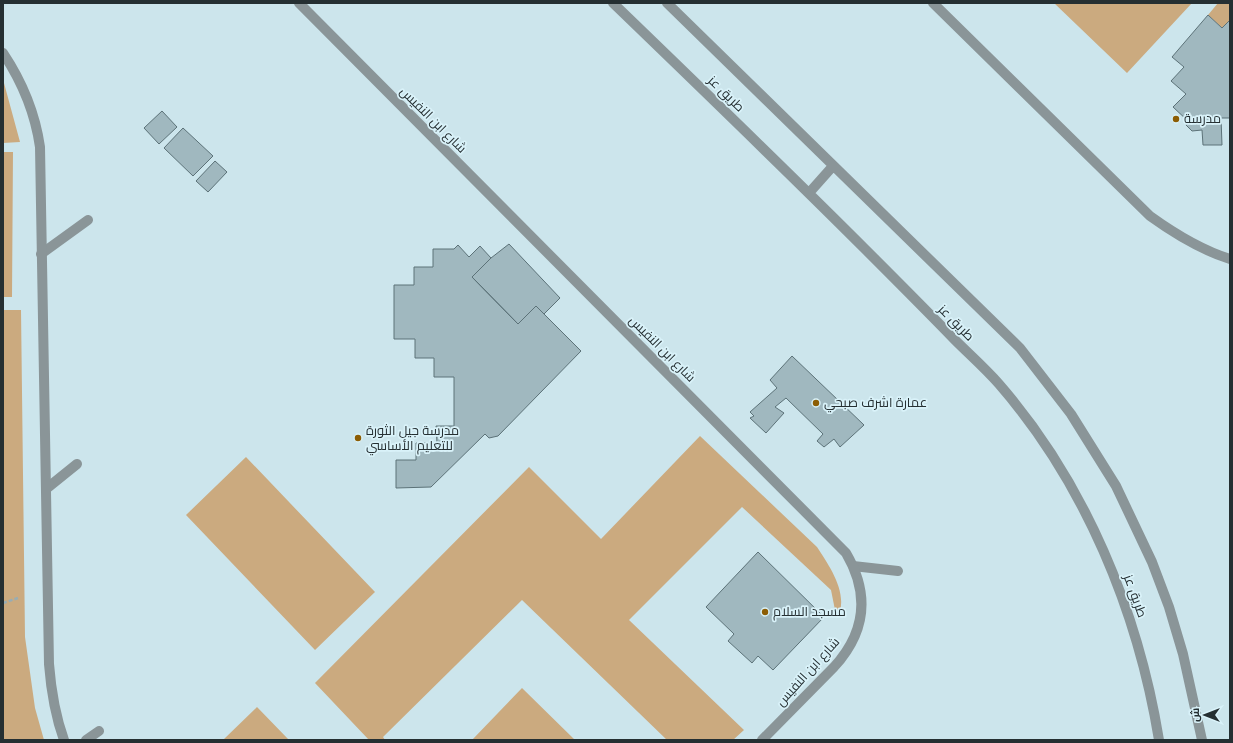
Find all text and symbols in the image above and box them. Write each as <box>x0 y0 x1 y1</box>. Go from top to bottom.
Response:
street label: طريق عز <box>703 71 748 116</box>
street label: شارع ابن النفيس <box>396 83 470 157</box>
place label: مدرسة <box>1184 110 1221 128</box>
marker: مدرسة <box>1171 114 1181 124</box>
street label: طريق عز <box>933 300 978 345</box>
street label: شارع ابن النفيس <box>625 312 699 386</box>
place label: عمارة اشرف صبحي <box>824 394 927 413</box>
marker: عمارة اشرف صبحي <box>811 398 821 408</box>
place label: مدرسة جيل الثورة للتعليم الأساسي <box>366 422 459 456</box>
marker: مدرسة جيل الثورة للتعليم الأساسي <box>353 433 363 443</box>
street label: طريق عز <box>1119 571 1151 620</box>
place label: مسجد السلام <box>773 603 846 621</box>
marker: مسجد السلام <box>760 607 770 617</box>
street label: شارع ابن النفيس <box>772 634 844 710</box>
north arrow <box>1185 695 1225 735</box>
text: ش <box>1188 708 1203 722</box>

